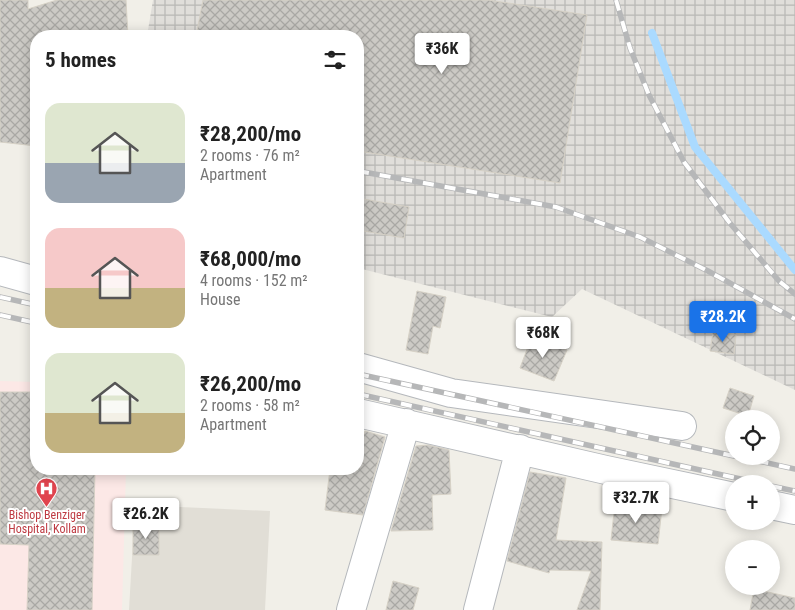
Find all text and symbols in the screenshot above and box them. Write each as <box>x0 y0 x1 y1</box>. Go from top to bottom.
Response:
pin: ₹36K <box>412 32 472 75</box>
text: ₹36K <box>426 39 458 58</box>
icon: filters <box>321 46 349 74</box>
text: 5 homes <box>45 48 116 72</box>
text: ₹28,200/mo <box>200 122 301 146</box>
icon: home <box>85 123 145 183</box>
text: 2 rooms · 76 m² <box>200 146 300 165</box>
text: Apartment <box>200 165 267 184</box>
text: ₹68,000/mo <box>200 247 301 271</box>
icon: home <box>85 248 145 308</box>
text: 4 rooms · 152 m² <box>200 271 308 290</box>
text: House <box>200 290 240 309</box>
pin: ₹28.2K <box>682 300 764 343</box>
text: ₹28.2K <box>700 307 746 326</box>
pin: ₹68K <box>513 316 573 359</box>
text: ₹68K <box>527 323 559 342</box>
text: ₹26,200/mo <box>200 372 301 396</box>
icon: home <box>85 373 145 433</box>
text: 2 rooms · 58 m² <box>200 396 300 415</box>
map controls <box>725 410 780 595</box>
button: locate <box>725 410 780 465</box>
text: Apartment <box>200 415 267 434</box>
button: + <box>725 475 780 530</box>
hospital icon: Bishop Benziger Hospital, Kollam <box>35 476 59 507</box>
pin: ₹32.7K <box>595 482 677 524</box>
text: ₹32.7K <box>613 488 659 507</box>
pin: ₹26.2K <box>105 498 187 540</box>
text: ₹26.2K <box>123 504 169 523</box>
place label: Bishop Benziger Hospital, Kollam <box>8 508 86 536</box>
button: − <box>725 540 780 595</box>

